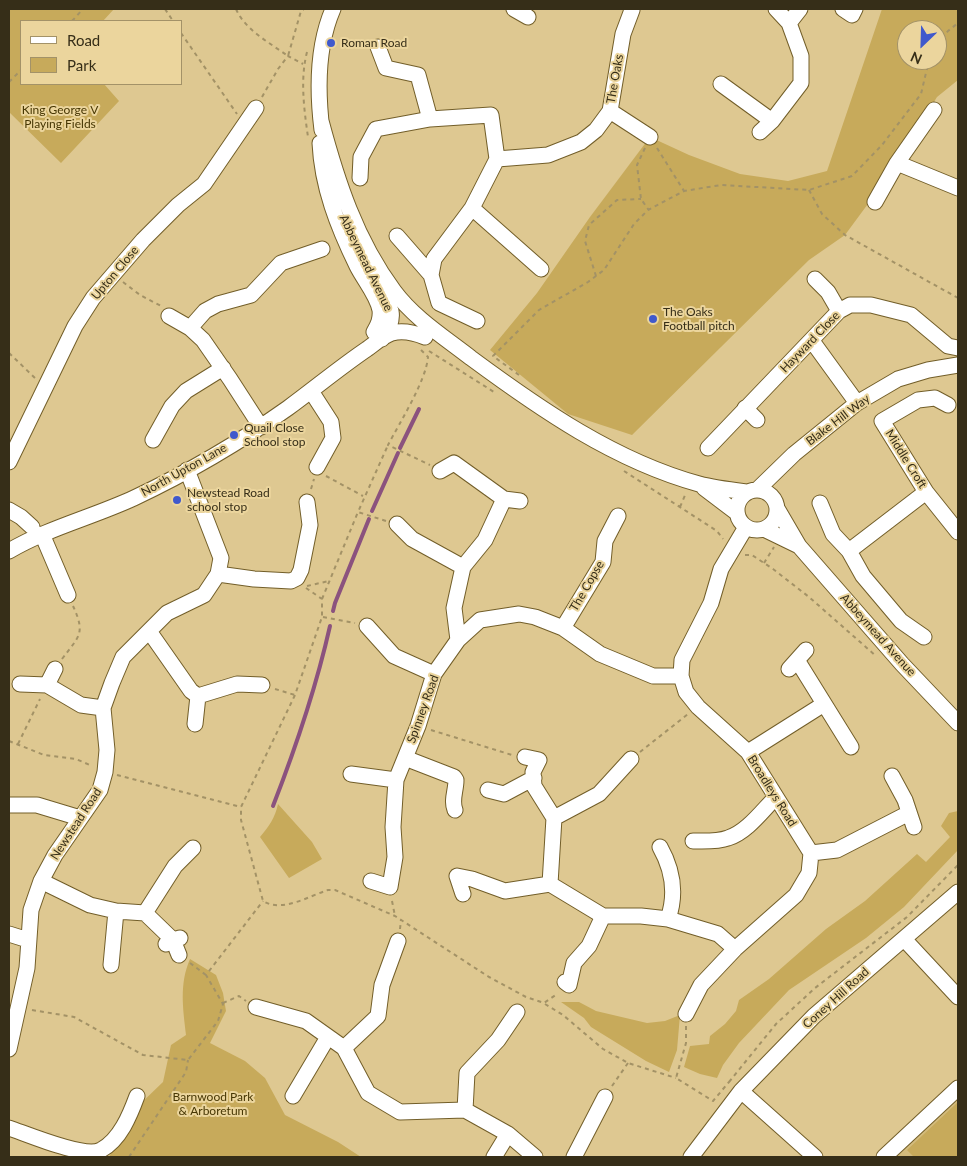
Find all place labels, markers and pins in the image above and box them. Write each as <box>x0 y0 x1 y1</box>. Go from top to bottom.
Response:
place label: Roman Road <box>341 36 407 50</box>
marker: Roman Road <box>325 37 337 49</box>
place label: The Oaks Football pitch <box>663 305 735 333</box>
marker: The Oaks Football pitch <box>647 313 659 325</box>
place label: Quail Close School stop <box>244 421 305 449</box>
marker: Quail Close School stop <box>228 429 240 441</box>
place label: Newstead Road school stop <box>187 486 270 514</box>
marker: Newstead Road school stop <box>171 494 183 506</box>

